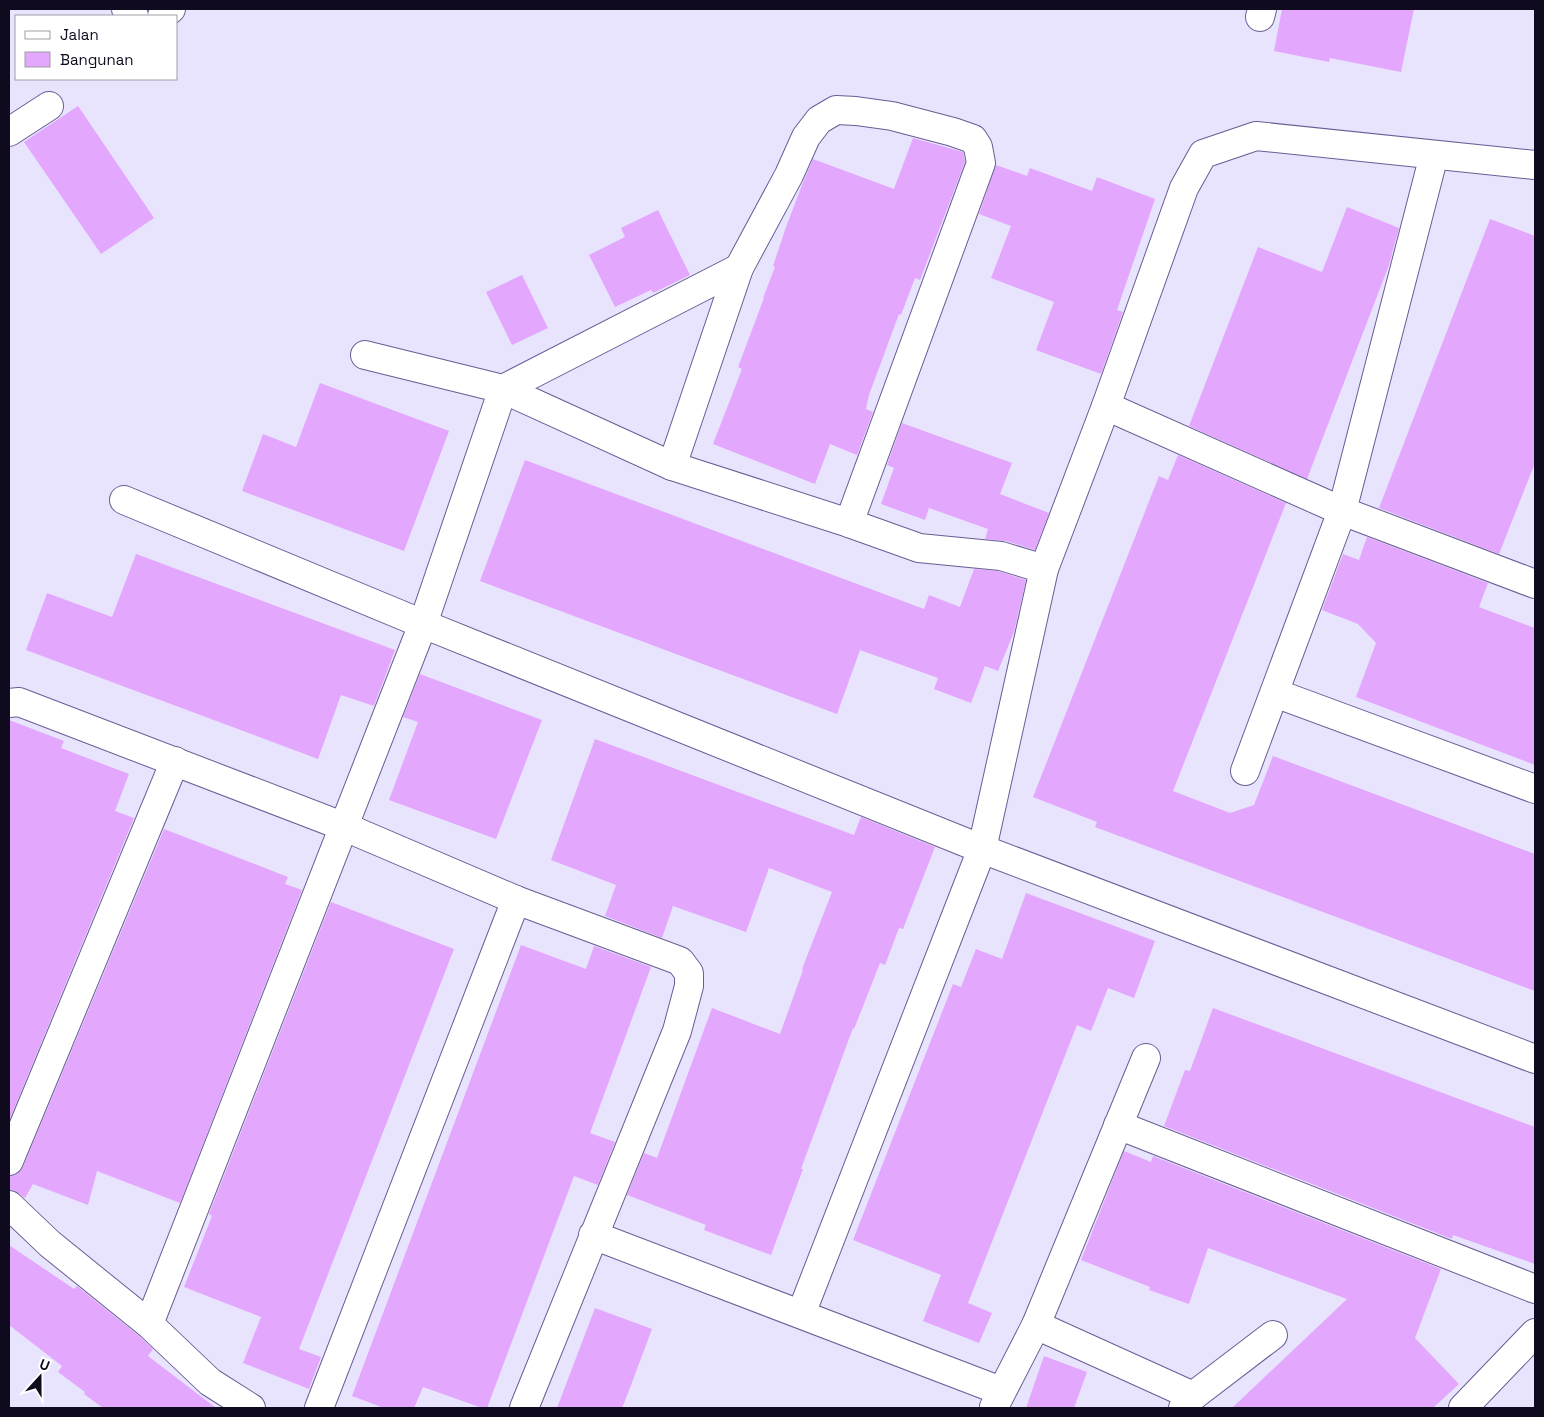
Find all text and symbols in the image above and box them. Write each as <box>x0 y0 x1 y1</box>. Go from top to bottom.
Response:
legend <box>15 15 178 80</box>
text: Jalan <box>60 25 99 44</box>
text: Bangunan <box>60 50 134 69</box>
north arrow <box>15 1352 65 1402</box>
text: U <box>37 1355 52 1375</box>

